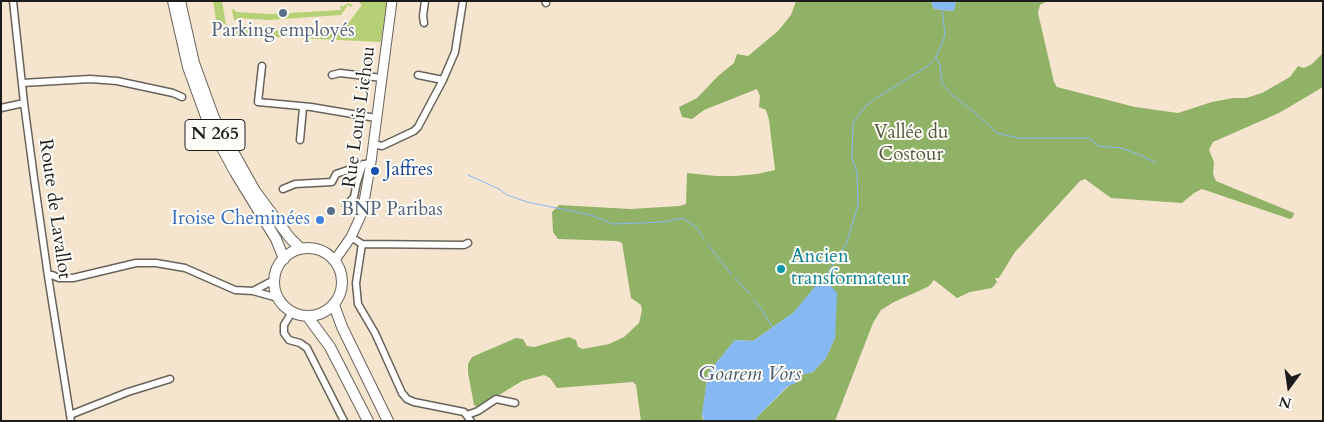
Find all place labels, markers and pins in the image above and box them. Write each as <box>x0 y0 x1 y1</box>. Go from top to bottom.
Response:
marker: Parking employés <box>277 7 289 19</box>
place label: Parking employés <box>211 21 355 43</box>
place label: Jaffres <box>385 160 433 182</box>
marker: Jaffres <box>369 165 381 177</box>
place label: BNP Paribas <box>341 200 443 222</box>
marker: BNP Paribas <box>325 205 337 217</box>
place label: Iroise Cheminées <box>171 209 310 231</box>
marker: Iroise Cheminées <box>314 214 326 226</box>
place label: Ancien transformateur <box>791 247 909 291</box>
marker: Ancien transformateur <box>775 263 787 275</box>

